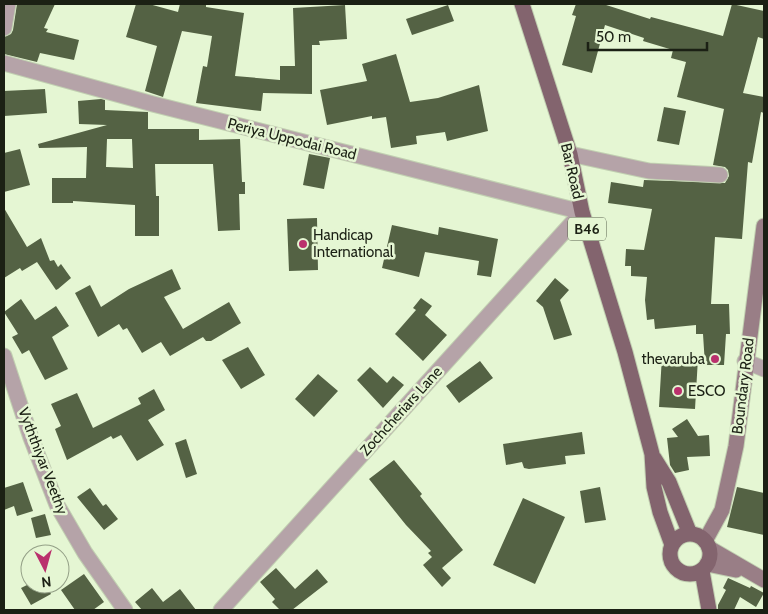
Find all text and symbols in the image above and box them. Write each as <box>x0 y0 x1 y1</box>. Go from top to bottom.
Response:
scale bar <box>588 20 707 52</box>
text: 50 m <box>596 28 631 46</box>
street label: Periya Uppodai Road <box>226 114 358 164</box>
street label: Bar Road <box>557 141 587 201</box>
road number: B46 <box>568 218 606 240</box>
place label: Handicap International <box>313 226 394 261</box>
marker: Handicap International <box>297 238 309 250</box>
street label: Boundary Road <box>728 337 758 435</box>
place label: thevaruba <box>642 350 706 368</box>
marker: thevaruba <box>709 353 721 365</box>
street label: Zochcheriars Lane <box>356 362 446 459</box>
place label: ESCO <box>688 382 726 400</box>
marker: ESCO <box>672 385 684 397</box>
street label: Vyththiyar Veethy <box>14 405 72 517</box>
north arrow <box>20 544 70 594</box>
text: N <box>40 572 52 591</box>

